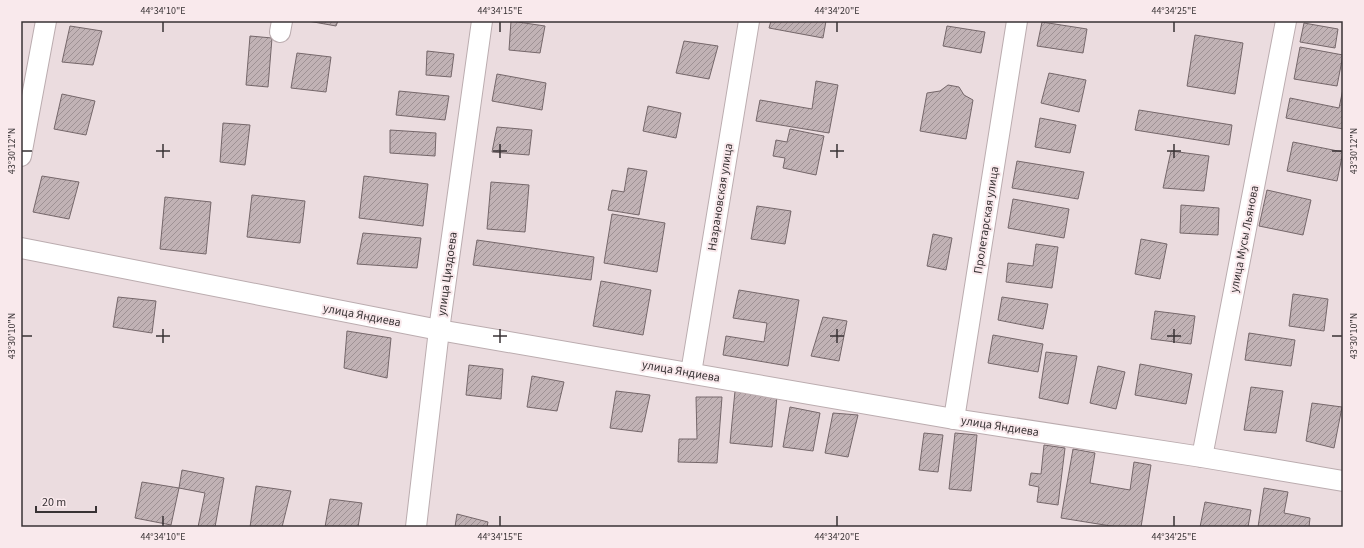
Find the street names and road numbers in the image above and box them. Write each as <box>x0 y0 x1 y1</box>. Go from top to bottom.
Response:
street label: Назрановская улица <box>704 142 737 252</box>
street label: Пролетарская улица <box>970 165 1003 275</box>
street label: улица Мусы Льянова <box>1226 184 1263 294</box>
street label: улица Циздоева <box>433 231 462 317</box>
street label: улица Яндиева <box>322 300 402 331</box>
street label: улица Яндиева <box>641 356 721 387</box>
street label: улица Яндиева <box>960 412 1040 441</box>

